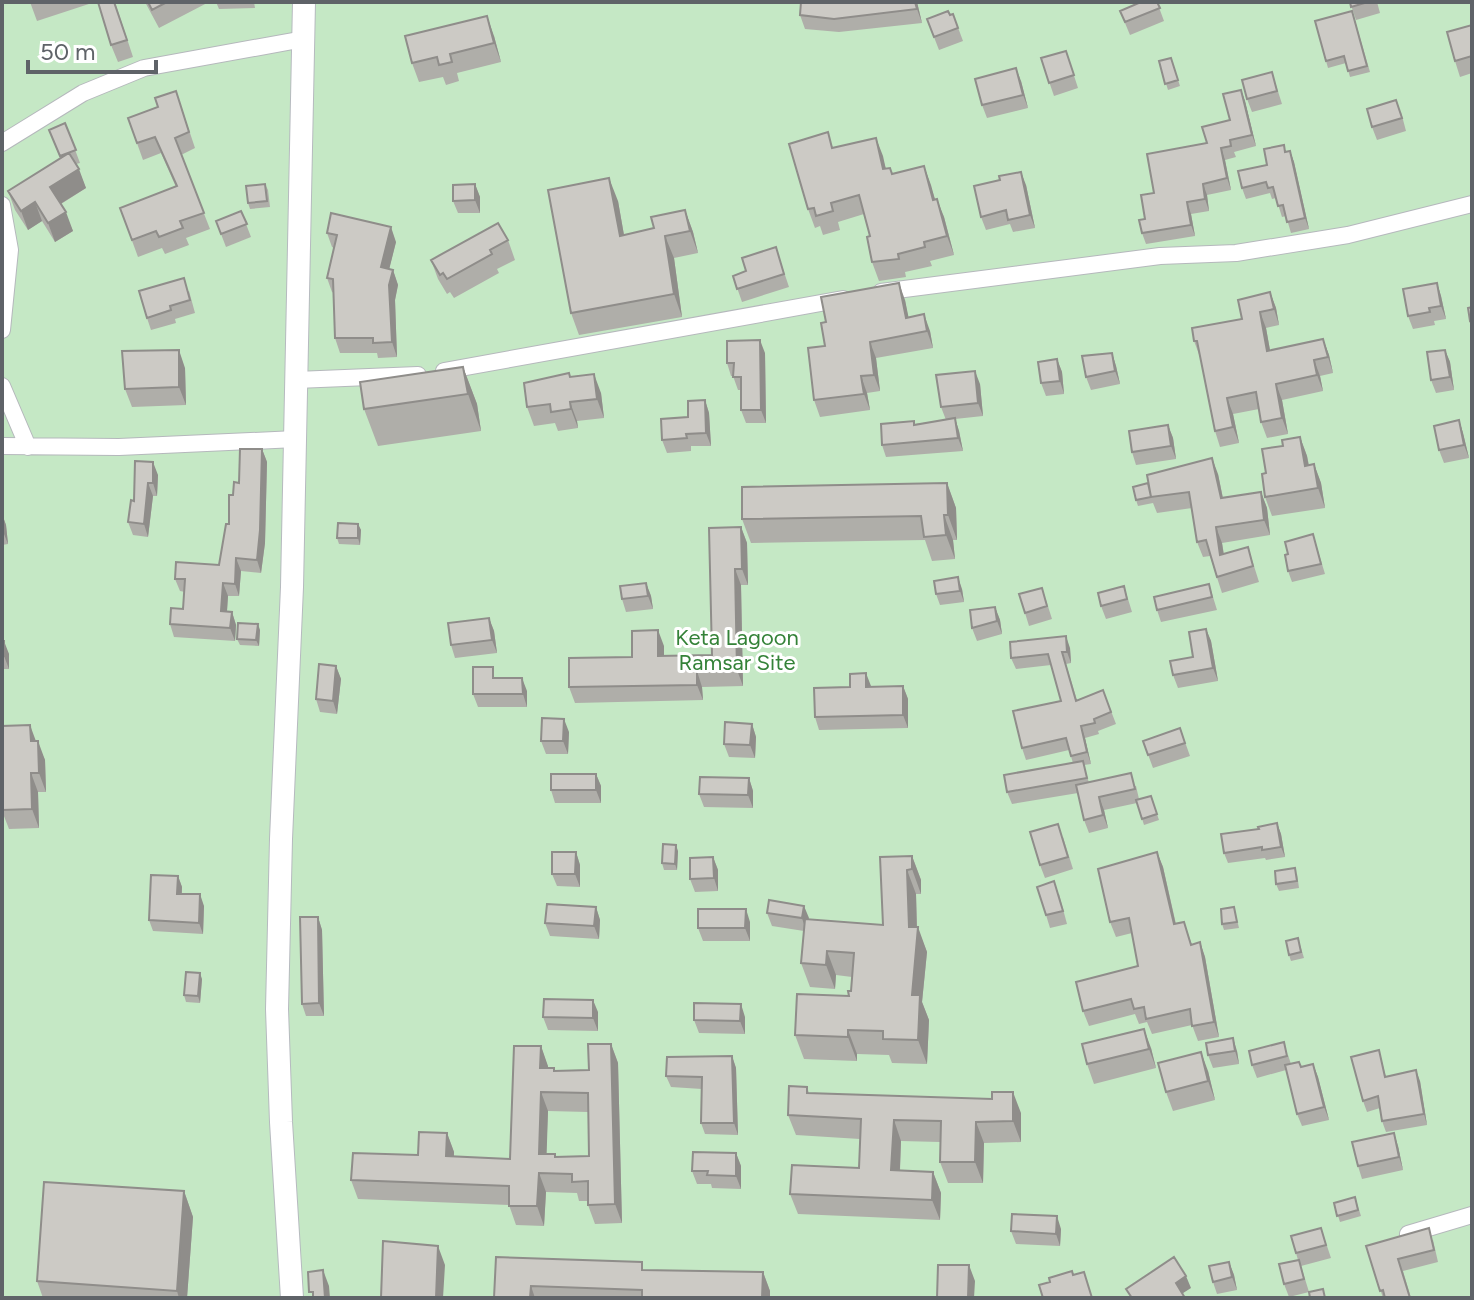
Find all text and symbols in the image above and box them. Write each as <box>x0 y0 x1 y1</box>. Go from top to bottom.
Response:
scale bar <box>28 24 156 74</box>
text: 50 m <box>40 37 96 66</box>
park label: Keta Lagoon Ramsar Site <box>675 624 799 676</box>

